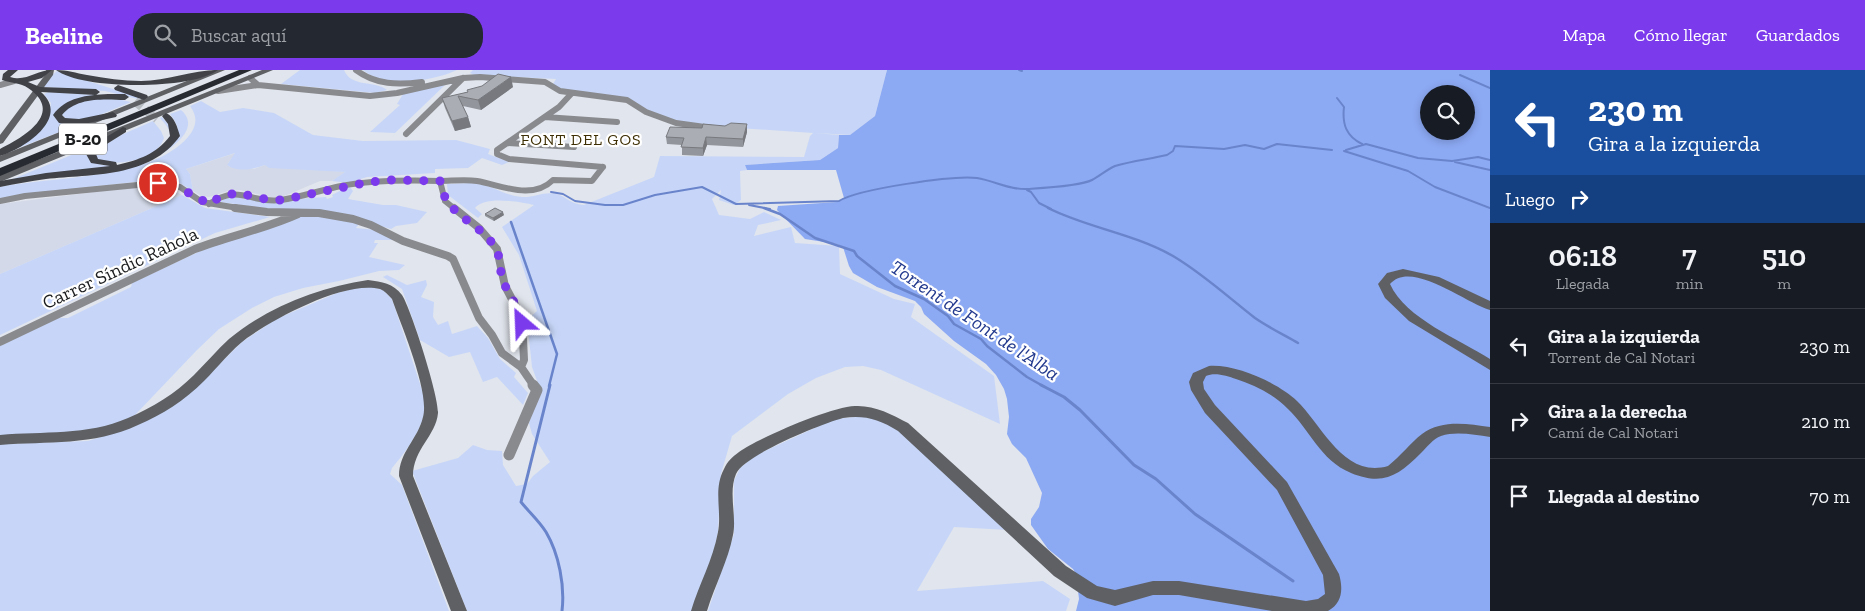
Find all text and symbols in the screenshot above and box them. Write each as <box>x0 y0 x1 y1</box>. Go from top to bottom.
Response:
search box <box>133 13 483 58</box>
text: Beeline <box>25 21 103 50</box>
icon: search <box>151 21 179 49</box>
text: Buscar aquí <box>191 24 287 47</box>
text: Mapa <box>1563 24 1606 46</box>
text: Cómo llegar <box>1634 24 1728 46</box>
text: Guardados <box>1756 24 1840 46</box>
map controls <box>1420 85 1475 140</box>
button: search <box>1420 85 1475 140</box>
text: 230 m <box>1588 88 1683 130</box>
icon: left <box>1505 90 1570 155</box>
road number: B-20 <box>59 124 107 155</box>
district label: FONT DEL GOS <box>520 130 642 149</box>
text: Gira a la izquierda <box>1588 130 1760 157</box>
pin <box>137 162 179 204</box>
icon: arrive <box>144 169 172 197</box>
icon: right <box>1565 185 1593 213</box>
text: Luego <box>1505 188 1555 211</box>
street label: Carrer Síndic Rahola <box>39 222 201 314</box>
text: 06:18 <box>1549 238 1617 274</box>
text: 7 <box>1682 238 1697 274</box>
text: 510 <box>1762 238 1806 274</box>
water label: Torrent de Font de l'Alba <box>886 255 1064 385</box>
text: Llegada <box>1556 274 1610 293</box>
text: min <box>1676 274 1703 293</box>
text: m <box>1777 274 1791 293</box>
position arrow <box>495 296 547 348</box>
text: Gira a la izquierda <box>1548 325 1700 348</box>
icon: left <box>1505 332 1533 360</box>
text: 230 m <box>1799 335 1850 358</box>
text: Torrent de Cal Notari <box>1548 348 1695 367</box>
text: Gira a la derecha <box>1548 400 1687 423</box>
icon: right <box>1505 407 1533 435</box>
text: 210 m <box>1801 410 1850 433</box>
text: Camí de Cal Notari <box>1548 423 1678 442</box>
icon: arrive <box>1505 482 1533 510</box>
text: Llegada al destino <box>1548 485 1699 508</box>
text: 70 m <box>1809 485 1850 508</box>

